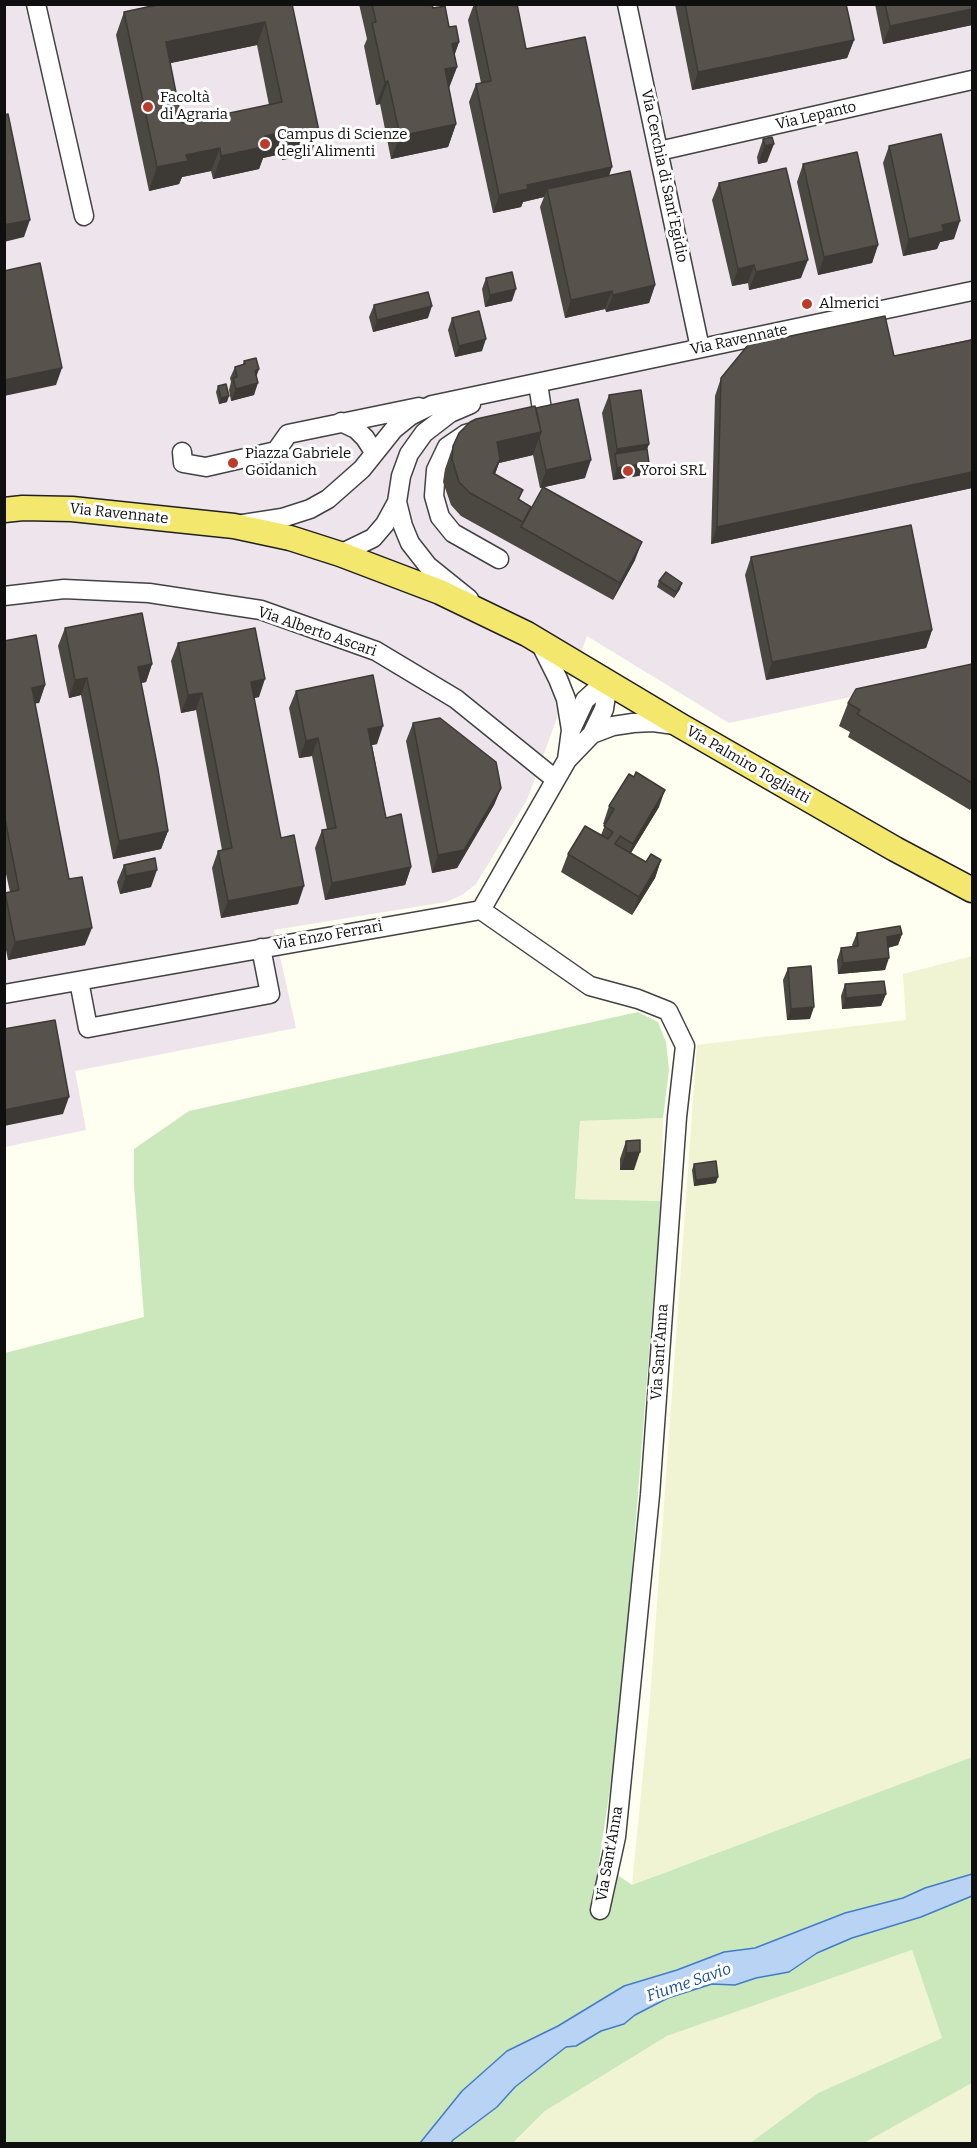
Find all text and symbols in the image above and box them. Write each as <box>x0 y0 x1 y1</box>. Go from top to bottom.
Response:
street label: Via Cerchia di Sant'Egidio <box>637 88 691 264</box>
place label: Facoltà di Agraria <box>160 89 228 124</box>
street label: Via Lepanto <box>774 98 858 134</box>
marker: Facoltà di Agraria <box>141 100 155 114</box>
place label: Campus di Scienze degli Alimenti <box>277 126 408 161</box>
marker: Campus di Scienze degli Alimenti <box>258 137 272 151</box>
place label: Almerici <box>819 295 879 313</box>
marker: Almerici <box>800 297 814 311</box>
street label: Via Ravennate <box>689 321 789 359</box>
place label: Piazza Gabriele Goidanich <box>245 445 351 480</box>
marker: Piazza Gabriele Goidanich <box>226 456 240 470</box>
place label: Yoroi SRL <box>640 462 706 480</box>
marker: Yoroi SRL <box>621 464 635 478</box>
street label: Via Ravennate <box>69 500 169 528</box>
street label: Via Alberto Ascari <box>255 603 379 661</box>
street label: Via Palmiro Togliatti <box>683 722 813 808</box>
street label: Via Enzo Ferrari <box>272 918 384 954</box>
street label: Via Sant'Anna <box>648 1303 672 1401</box>
street label: Via Sant'Anna <box>593 1805 627 1903</box>
water label: Fiume Savio <box>644 1960 734 2006</box>

